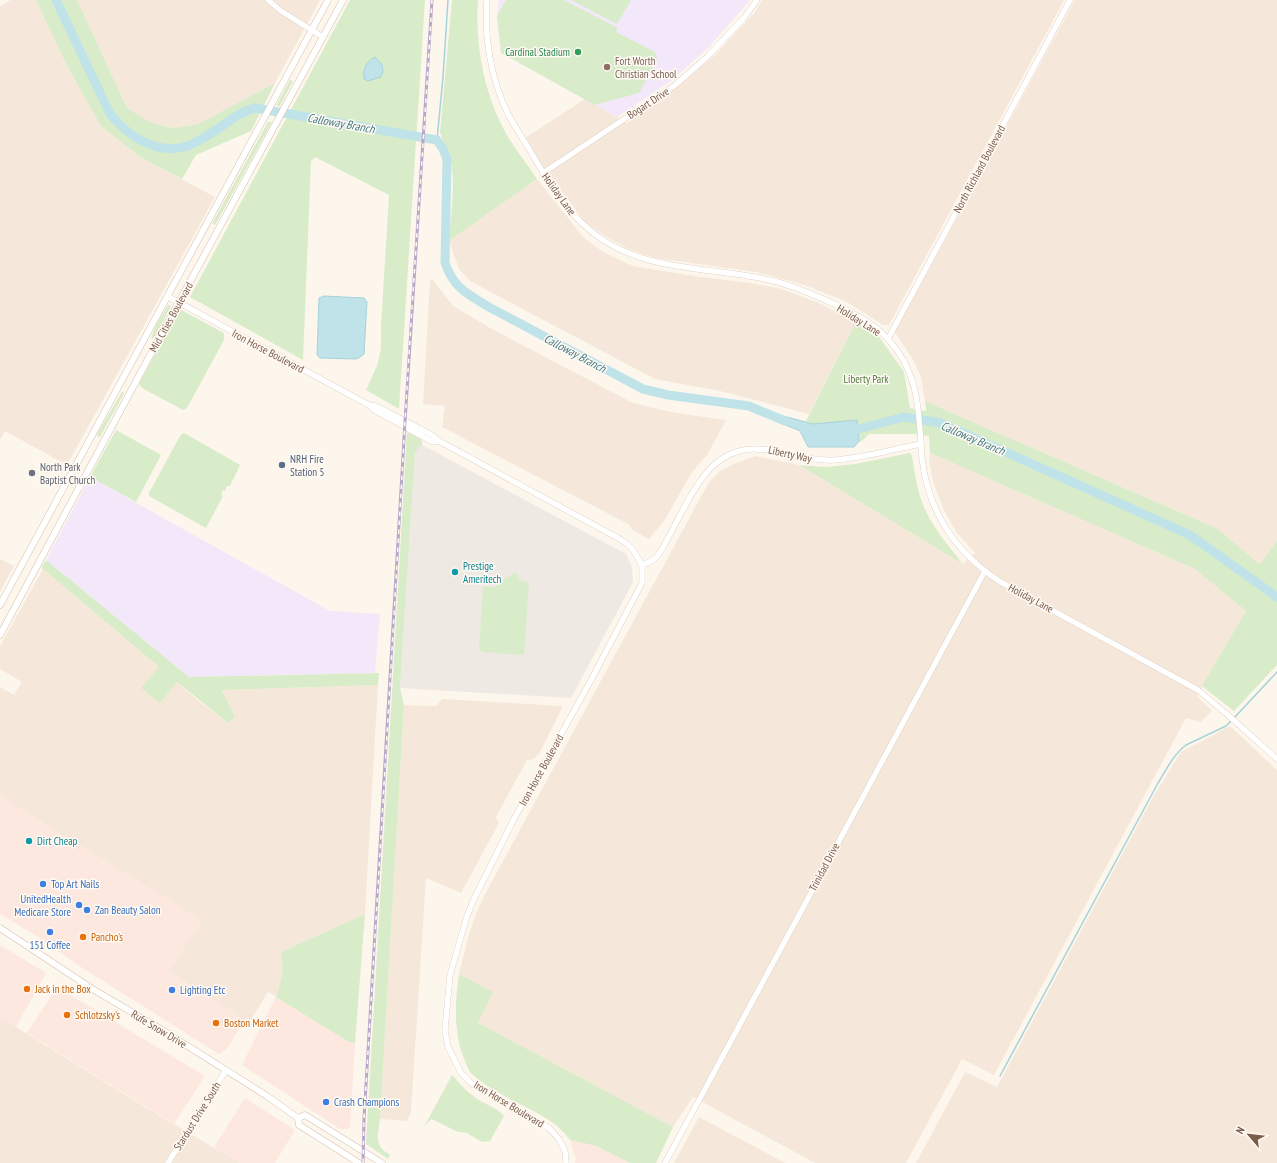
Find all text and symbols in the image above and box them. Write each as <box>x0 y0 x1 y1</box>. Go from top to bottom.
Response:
place label: Cardinal Stadium <box>505 45 570 59</box>
marker: Cardinal Stadium <box>573 47 583 57</box>
place label: Fort Worth Christian School <box>615 54 677 81</box>
marker: Fort Worth Christian School <box>602 62 612 72</box>
street label: Bogart Drive <box>624 84 672 122</box>
water label: Calloway Branch <box>306 110 376 136</box>
street label: North Richland Boulevard <box>950 122 1008 215</box>
street label: Holiday Lane <box>539 170 579 218</box>
street label: Mid Cities Boulevard <box>146 279 196 355</box>
street label: Holiday Lane <box>834 301 884 339</box>
street label: Iron Horse Boulevard <box>229 326 307 376</box>
water label: Calloway Branch <box>541 330 609 376</box>
park label: Liberty Park <box>843 372 889 386</box>
water label: Calloway Branch <box>939 418 1008 458</box>
street label: Liberty Way <box>767 443 814 466</box>
place label: NRH Fire Station 5 <box>290 452 324 479</box>
place label: North Park Baptist Church <box>40 460 95 487</box>
marker: NRH Fire Station 5 <box>277 460 287 470</box>
marker: North Park Baptist Church <box>27 468 37 478</box>
place label: Prestige Ameritech <box>463 559 502 586</box>
marker: Prestige Ameritech <box>450 567 460 577</box>
street label: Holiday Lane <box>1006 580 1056 616</box>
street label: Iron Horse Boulevard <box>516 732 567 808</box>
place label: Dirt Cheap <box>37 834 78 848</box>
marker: Dirt Cheap <box>24 836 34 846</box>
street label: Trinidad Drive <box>805 840 843 894</box>
place label: Top Art Nails <box>51 877 99 891</box>
marker: Top Art Nails <box>38 879 48 889</box>
place label: UnitedHealth Medicare Store <box>14 892 71 919</box>
marker: UnitedHealth Medicare Store <box>74 900 84 910</box>
place label: Zan Beauty Salon <box>95 903 161 917</box>
marker: Zan Beauty Salon <box>82 905 92 915</box>
marker: 151 Coffee <box>45 927 55 937</box>
place label: Pancho's <box>91 930 123 944</box>
marker: Pancho's <box>78 932 88 942</box>
place label: 151 Coffee <box>29 938 71 952</box>
place label: Jack in the Box <box>34 982 91 996</box>
place label: Lighting Etc <box>180 983 226 997</box>
marker: Jack in the Box <box>22 984 32 994</box>
marker: Lighting Etc <box>167 985 177 995</box>
street label: Rufe Snow Drive <box>129 1007 190 1051</box>
place label: Schlotzsky's <box>75 1008 120 1022</box>
marker: Schlotzsky's <box>62 1010 72 1020</box>
place label: Boston Market <box>224 1016 279 1030</box>
marker: Boston Market <box>211 1018 221 1028</box>
street label: Iron Horse Boulevard <box>471 1077 547 1131</box>
street label: Stardust Drive South <box>170 1079 224 1153</box>
place label: Crash Champions <box>334 1095 399 1109</box>
marker: Crash Champions <box>321 1097 331 1107</box>
north arrow <box>1229 1115 1269 1155</box>
text: N <box>1233 1124 1248 1136</box>

